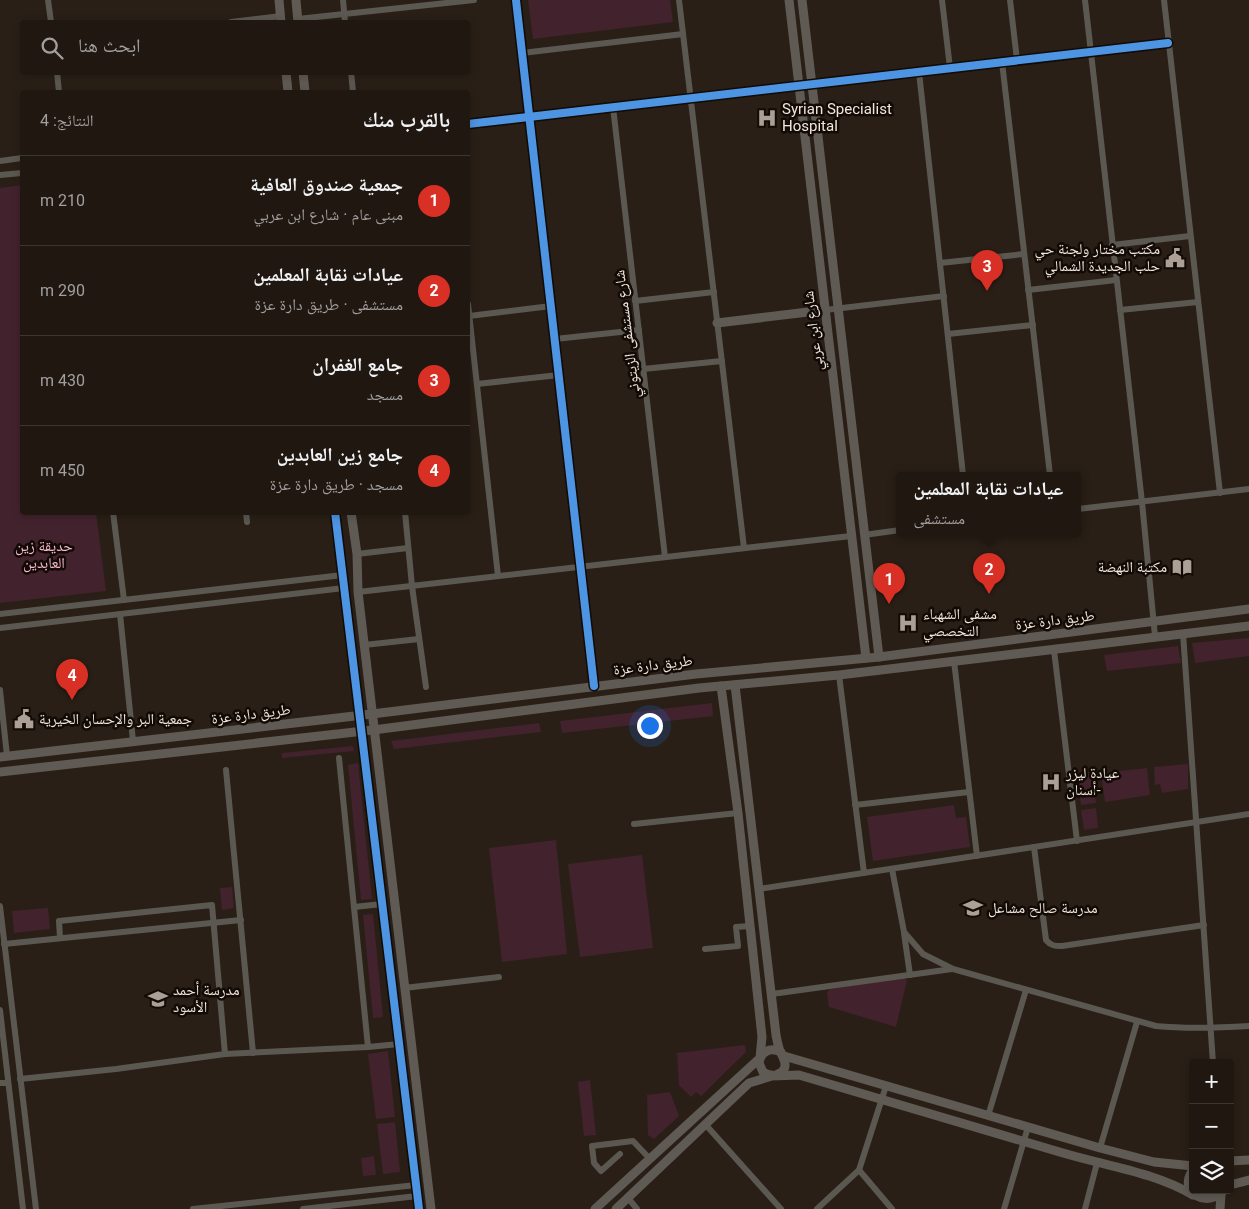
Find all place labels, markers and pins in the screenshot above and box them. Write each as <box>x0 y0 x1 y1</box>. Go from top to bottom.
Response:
place label: Syrian Specialist Hospital <box>782 100 892 135</box>
hospital icon: Syrian Specialist Hospital <box>756 107 778 129</box>
place label: مكتب مختار ولجنة حي حلب الجديدة الشمالي <box>1034 240 1160 278</box>
public building icon: مكتب مختار ولجنة حي حلب الجديدة الشمالي <box>1164 247 1186 269</box>
pin: 3 <box>971 250 1003 291</box>
pin: 2 <box>973 553 1005 594</box>
library icon: مكتبة النهضة <box>1171 556 1193 578</box>
place label: مكتبة النهضة <box>1098 558 1167 576</box>
pin: 1 <box>873 563 905 604</box>
place label: مشفى الشهباء التخصصي <box>923 605 997 643</box>
hospital icon: مشفى الشهباء التخصصي <box>897 612 919 634</box>
pin: 4 <box>56 659 88 700</box>
public building icon: جمعية البر والإحسان الخيرية <box>13 708 35 730</box>
place label: جمعية البر والإحسان الخيرية <box>39 710 192 729</box>
place label: عيادة ليزر أسنان- <box>1065 764 1120 800</box>
hospital icon: عيادة ليزر أسنان- <box>1040 771 1062 793</box>
school or university icon: مدرسة صالح مشاعل <box>962 897 984 919</box>
place label: مدرسة صالح مشاعل <box>988 899 1098 918</box>
place label: مدرسة أحمد الأسود <box>173 981 240 1016</box>
school or university icon: مدرسة أحمد الأسود <box>147 988 169 1010</box>

